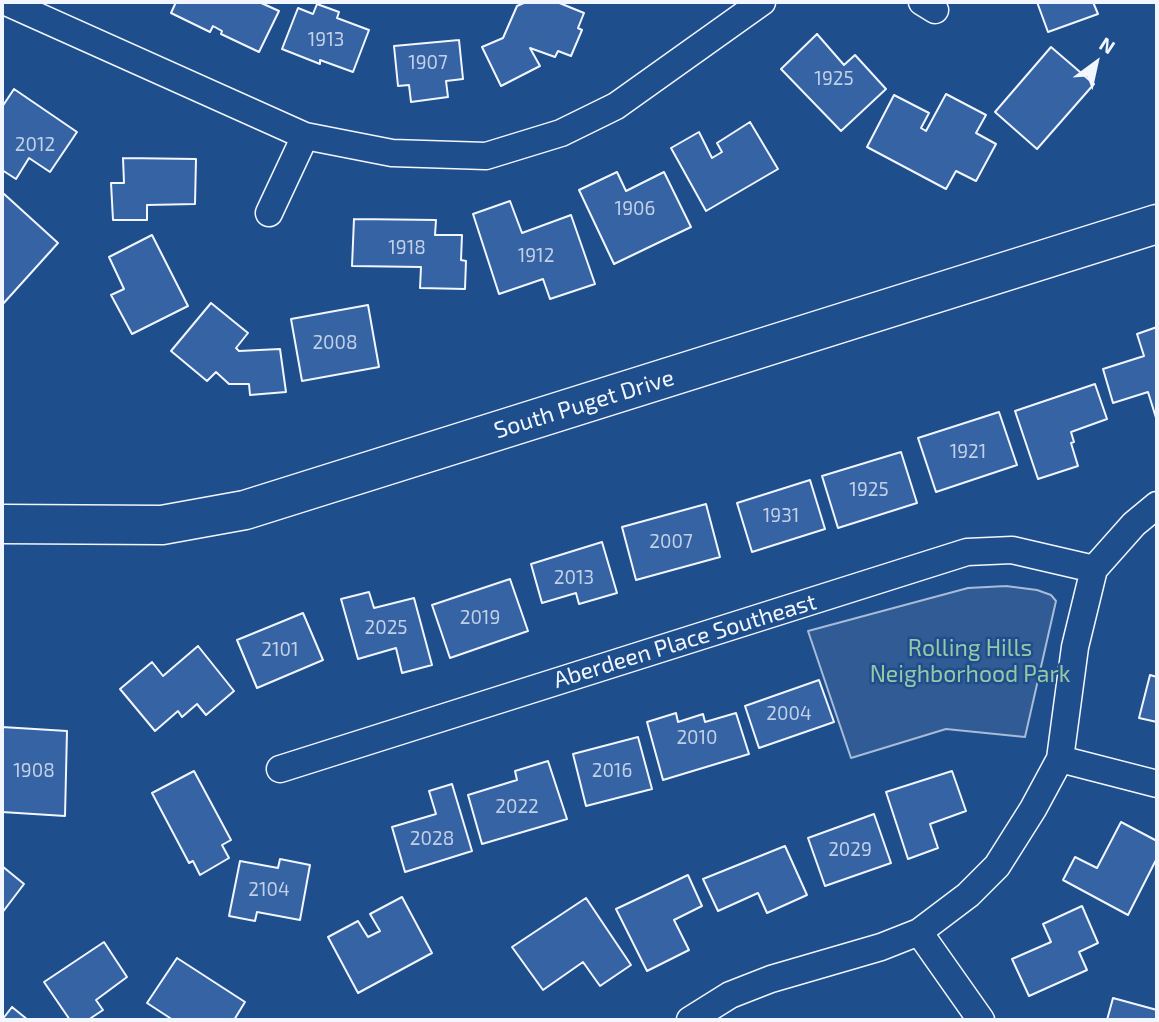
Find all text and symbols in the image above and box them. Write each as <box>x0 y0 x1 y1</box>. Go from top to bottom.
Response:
north arrow <box>1061 28 1131 98</box>
house number: 1913 <box>308 29 344 51</box>
text: N <box>1096 32 1120 58</box>
house number: 1907 <box>408 52 448 74</box>
house number: 1925 <box>814 68 854 90</box>
house number: 2012 <box>15 134 55 156</box>
house number: 1906 <box>615 198 655 220</box>
house number: 1918 <box>388 237 426 259</box>
house number: 1912 <box>518 245 554 267</box>
house number: 2008 <box>312 332 358 354</box>
street label: South Puget Drive <box>491 364 677 444</box>
house number: 1921 <box>950 441 986 463</box>
house number: 1925 <box>849 479 889 501</box>
house number: 1931 <box>763 505 799 527</box>
house number: 2007 <box>649 531 693 553</box>
house number: 2013 <box>554 567 594 589</box>
street label: Aberdeen Place Southeast <box>550 588 820 694</box>
house number: 2019 <box>460 607 500 629</box>
house number: 2025 <box>365 617 407 639</box>
park label: Rolling Hills Neighborhood Park <box>870 634 1070 688</box>
house number: 2101 <box>261 639 299 661</box>
house number: 2004 <box>766 703 812 725</box>
house number: 2010 <box>676 727 718 749</box>
house number: 1908 <box>13 760 55 782</box>
house number: 2016 <box>592 760 632 782</box>
house number: 2022 <box>495 796 539 818</box>
house number: 2028 <box>410 828 454 850</box>
house number: 2029 <box>828 839 872 861</box>
house number: 2104 <box>248 879 290 901</box>

